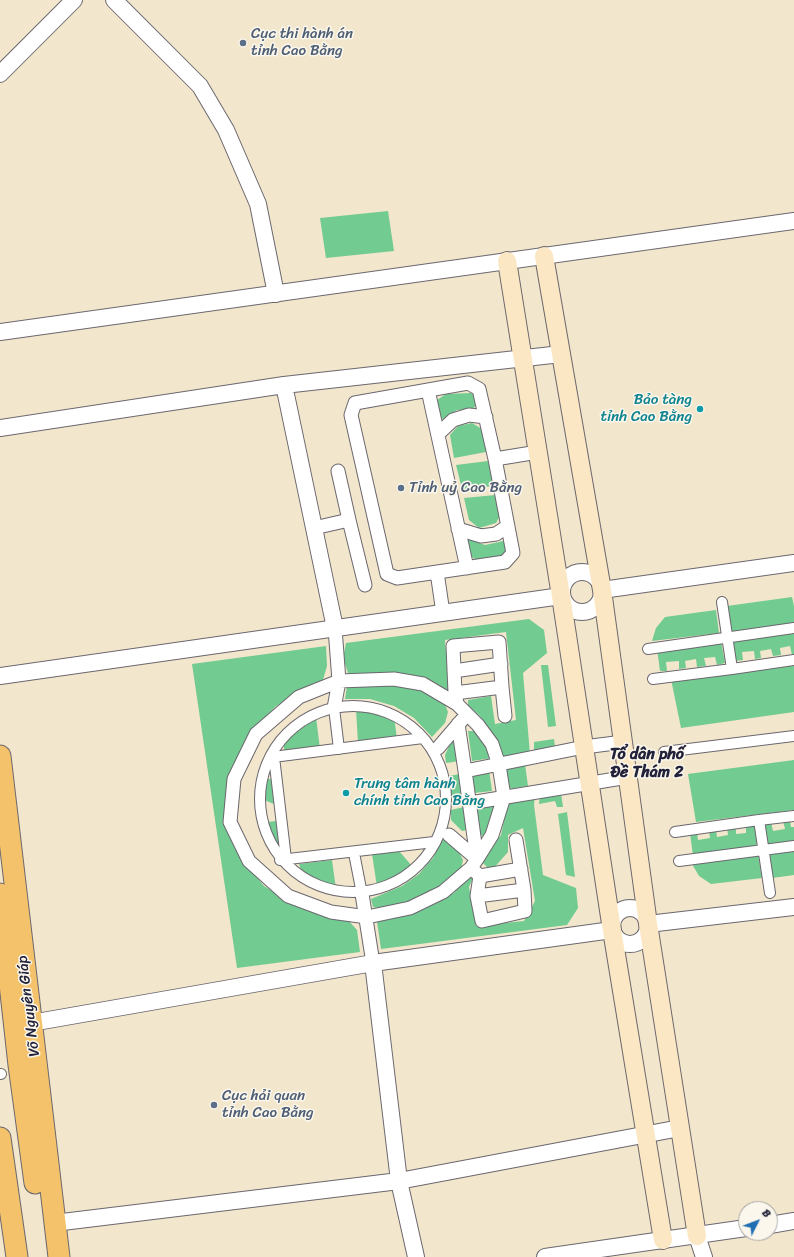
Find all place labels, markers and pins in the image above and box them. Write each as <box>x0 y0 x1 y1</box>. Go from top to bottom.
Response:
place label: Cục thi hành án tỉnh Cao Bằng <box>251 25 353 60</box>
marker: Cục thi hành án tỉnh Cao Bằng <box>238 38 248 48</box>
place label: Bảo tàng tỉnh Cao Bằng <box>600 391 692 426</box>
marker: Bảo tàng tỉnh Cao Bằng <box>695 404 705 414</box>
place label: Tỉnh uỷ Cao Bằng <box>409 479 522 497</box>
marker: Tỉnh uỷ Cao Bằng <box>396 483 406 493</box>
place label: Trung tâm hành chính tỉnh Cao Bằng <box>354 775 485 810</box>
marker: Trung tâm hành chính tỉnh Cao Bằng <box>341 788 351 798</box>
place label: Cục hải quan tỉnh Cao Bằng <box>222 1087 314 1122</box>
marker: Cục hải quan tỉnh Cao Bằng <box>209 1100 219 1110</box>

